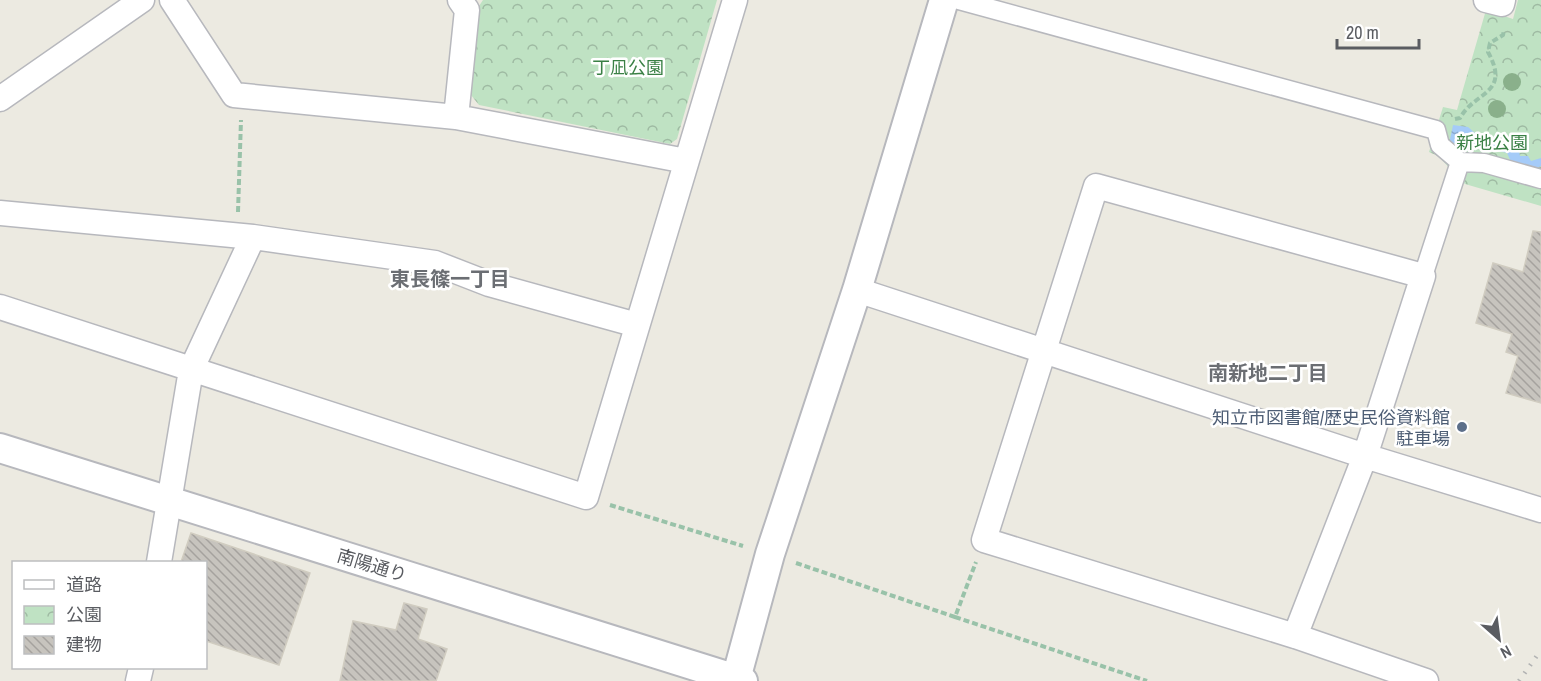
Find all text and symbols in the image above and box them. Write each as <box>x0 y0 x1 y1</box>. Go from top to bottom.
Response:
scale bar <box>1337 12 1420 50</box>
text: 20 m <box>1346 20 1379 45</box>
park label: 丁凪公園 <box>592 55 664 80</box>
park label: 新地公園 <box>1456 130 1528 155</box>
district label: 東長篠一丁目 <box>390 265 510 292</box>
district label: 南新地二丁目 <box>1208 359 1328 386</box>
place label: 知立市図書館/歴史民俗資料館 駐車場 <box>1212 405 1450 451</box>
marker: 知立市図書館/歴史民俗資料館 駐車場 <box>1455 420 1469 434</box>
street label: 南陽通り <box>334 543 410 587</box>
legend <box>12 561 207 669</box>
text: 道路 <box>66 572 102 597</box>
text: 公園 <box>66 602 102 627</box>
north arrow <box>1469 609 1529 669</box>
text: 建物 <box>66 632 102 657</box>
text: N <box>1497 640 1515 664</box>

